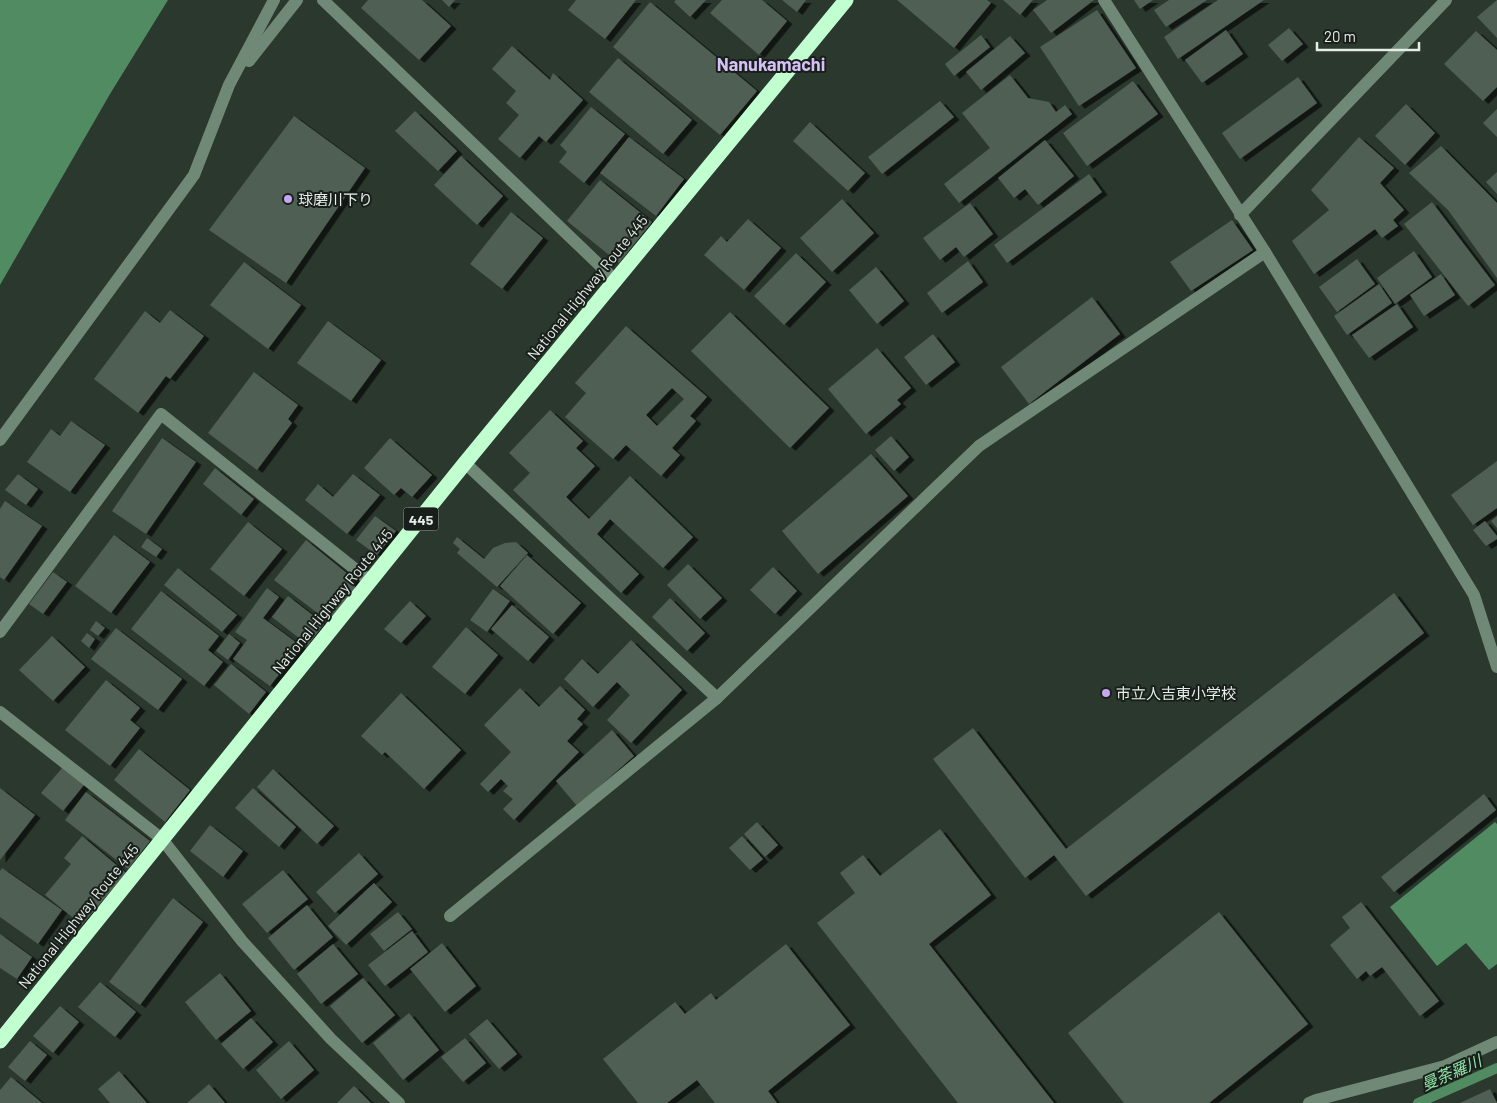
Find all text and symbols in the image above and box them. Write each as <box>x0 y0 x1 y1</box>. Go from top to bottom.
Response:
scale bar <box>1317 20 1420 52</box>
text: 20 m <box>1324 27 1356 45</box>
district label: Nanukamachi <box>717 53 825 75</box>
place label: 球磨川下り <box>298 190 373 208</box>
marker: 球磨川下り <box>282 193 294 205</box>
street label: National Highway Route 445 <box>523 211 651 363</box>
road number: 445 <box>404 508 438 530</box>
street label: National Highway Route 445 <box>268 525 396 677</box>
place label: 市立人吉東小学校 <box>1116 684 1236 702</box>
marker: 市立人吉東小学校 <box>1100 687 1112 699</box>
street label: National Highway Route 445 <box>14 840 142 992</box>
water label: 曼荼羅川 <box>1418 1049 1486 1094</box>

